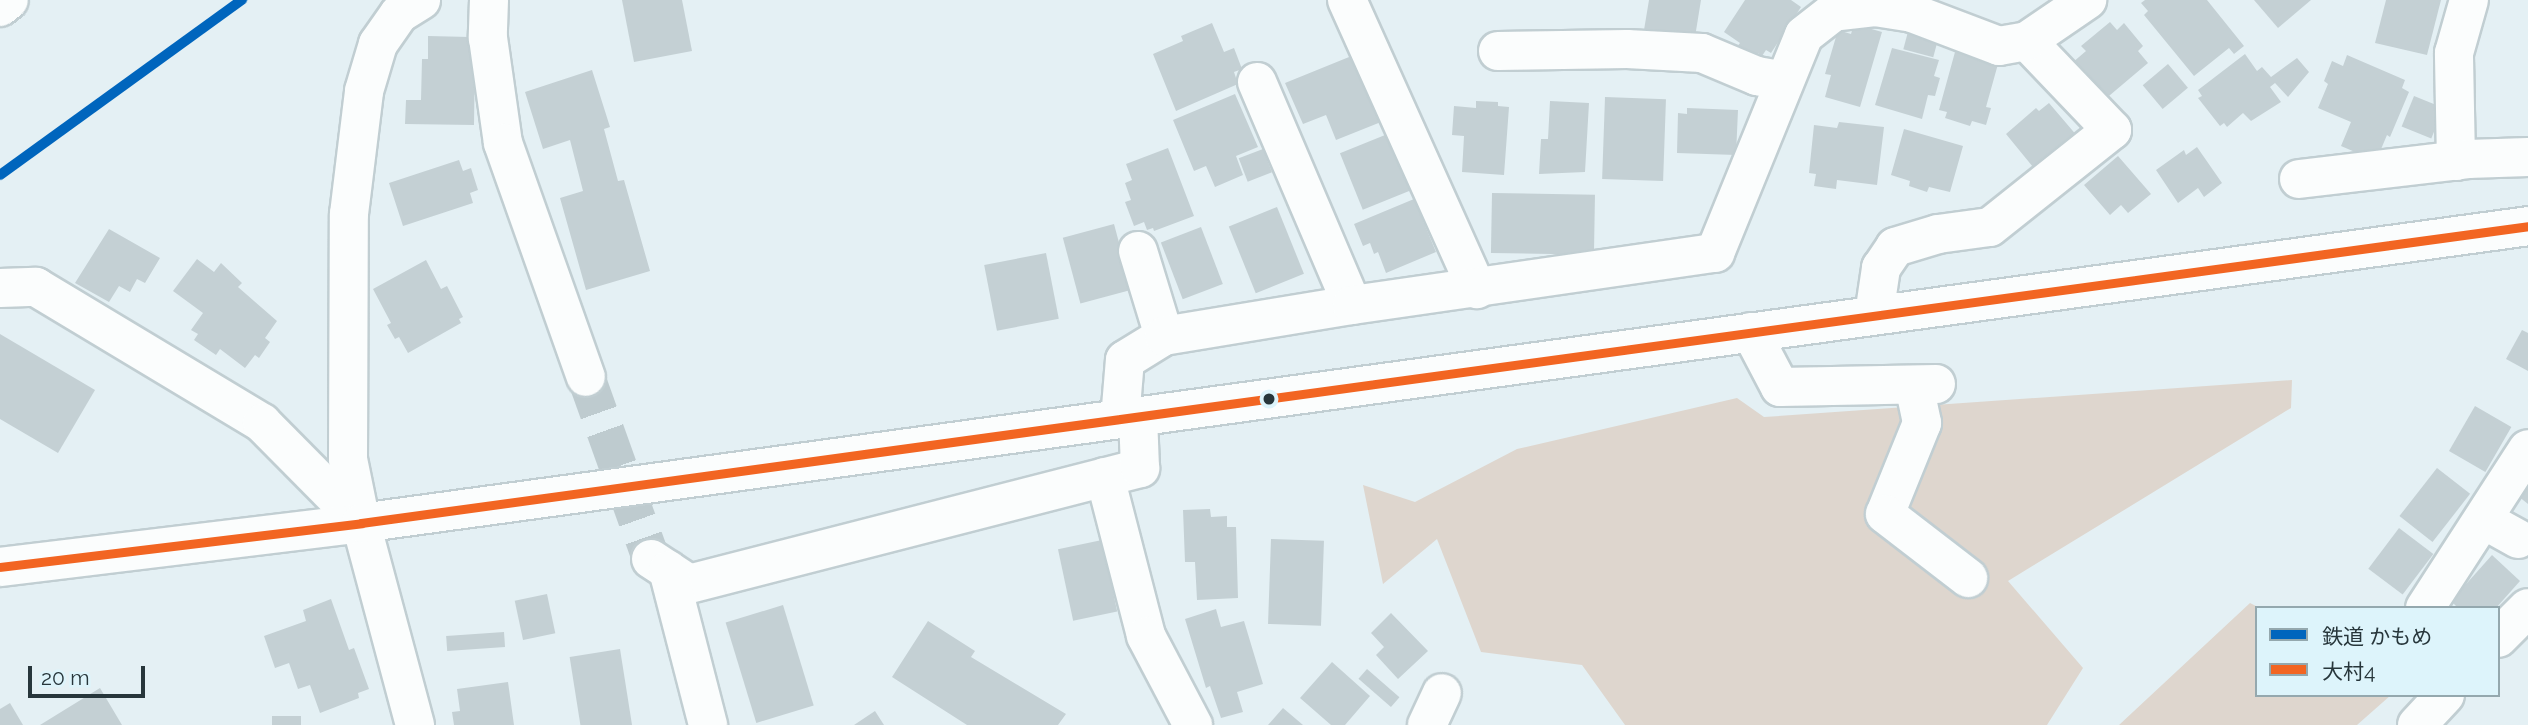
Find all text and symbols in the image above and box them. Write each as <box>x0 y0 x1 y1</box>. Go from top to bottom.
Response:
unlabelled marker <box>1262 392 1276 406</box>
legend <box>2255 606 2500 697</box>
text: 鉄道 かもめ <box>2322 624 2432 649</box>
scale bar <box>32 652 149 696</box>
text: 大村4 <box>2322 659 2375 684</box>
text: 20 m <box>41 665 89 690</box>

